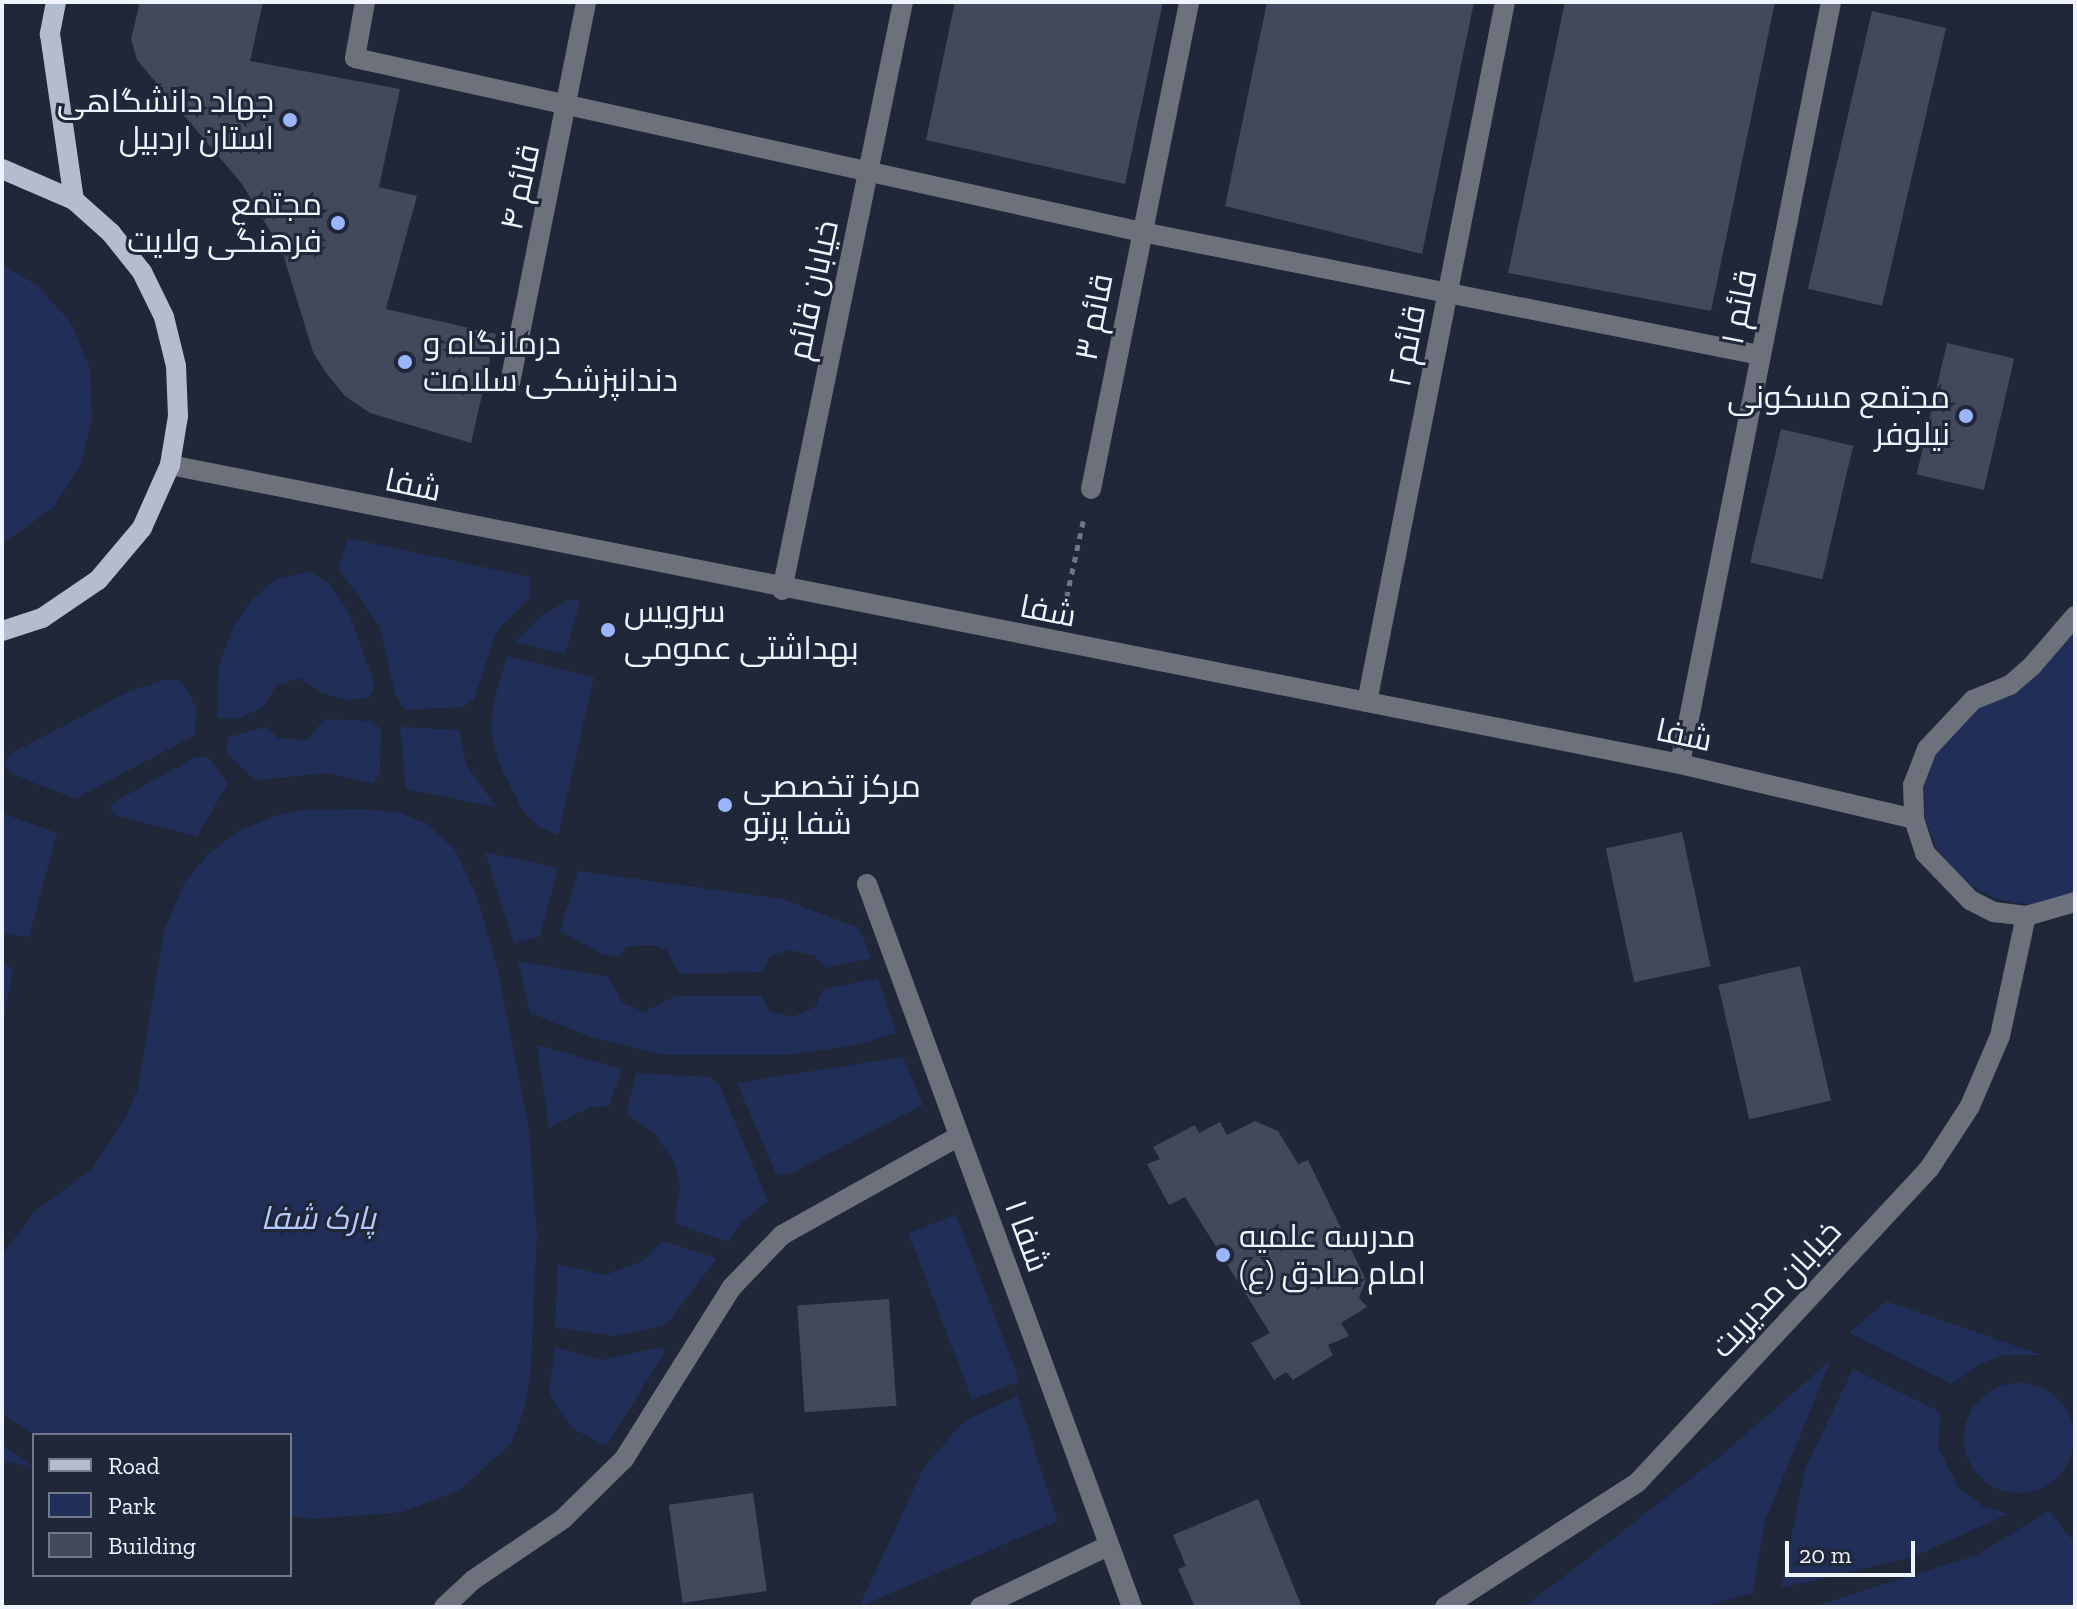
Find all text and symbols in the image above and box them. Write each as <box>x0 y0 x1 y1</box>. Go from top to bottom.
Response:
place label: جهاد دانشگاهی استان اردبیل <box>57 83 274 158</box>
marker: جهاد دانشگاهی استان اردبیل <box>281 111 299 129</box>
street label: قائم ۴ <box>492 140 548 234</box>
place label: مجتمع فرهنگی ولایت <box>127 186 322 261</box>
marker: مجتمع فرهنگی ولایت <box>329 214 347 232</box>
street label: خیابان قائم <box>779 217 847 363</box>
street label: قائم ۱ <box>1713 266 1765 348</box>
street label: قائم ۳ <box>1067 270 1121 364</box>
street label: قائم ۲ <box>1380 302 1434 390</box>
place label: درمانگاه و دندانپزشکی سلامت <box>423 325 678 400</box>
marker: درمانگاه و دندانپزشکی سلامت <box>394 351 416 373</box>
place label: مجتمع مسکونی نیلوفر <box>1727 379 1950 454</box>
marker: مجتمع مسکونی نیلوفر <box>1957 407 1975 425</box>
street label: شفا <box>381 460 445 510</box>
street label: شفا <box>1017 587 1079 635</box>
place label: سرویس بهداشتی عمومی <box>624 593 859 668</box>
marker: سرویس بهداشتی عمومی <box>599 621 617 639</box>
street label: شفا <box>1652 710 1716 760</box>
place label: مرکز تخصصی شفا پرتو <box>743 768 921 843</box>
marker: مرکز تخصصی شفا پرتو <box>714 794 736 816</box>
street label: شفا ۱ <box>996 1195 1058 1277</box>
park label: پارک شفا <box>261 1199 375 1237</box>
street label: خیابان مدیریت <box>1703 1212 1849 1366</box>
place label: مدرسه علمیه امام صادق (ع) <box>1239 1218 1426 1293</box>
marker: مدرسه علمیه امام صادق (ع) <box>1214 1246 1232 1264</box>
legend <box>32 1433 292 1577</box>
text: Road <box>108 1451 160 1480</box>
text: Park <box>108 1491 156 1520</box>
scale bar <box>1789 1525 1919 1575</box>
text: Building <box>108 1531 196 1560</box>
text: 20 m <box>1799 1540 1851 1569</box>

